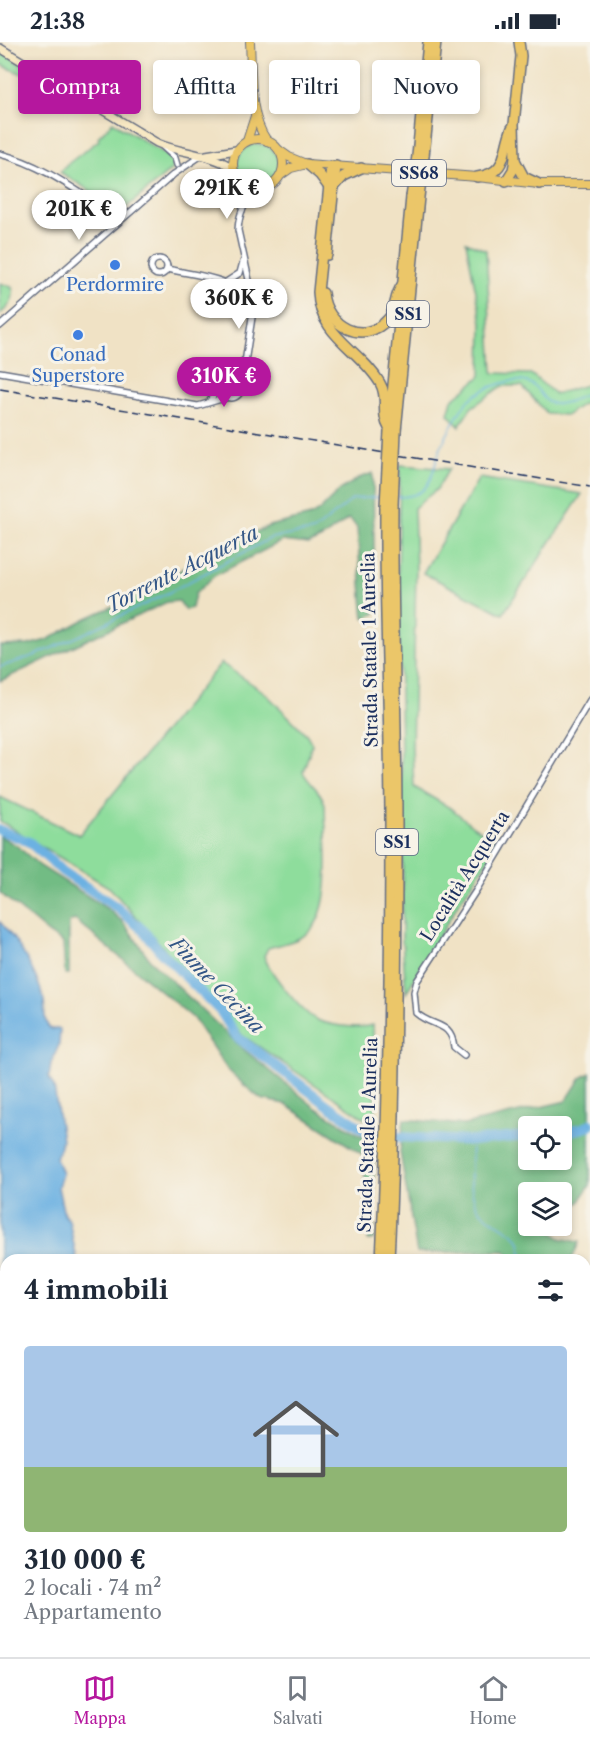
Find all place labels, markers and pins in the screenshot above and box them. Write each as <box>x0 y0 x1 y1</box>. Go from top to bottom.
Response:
pin: 291K € <box>178 169 276 220</box>
pin: 201K € <box>30 190 128 241</box>
marker: Perdormire <box>108 258 122 272</box>
place label: Perdormire <box>66 274 164 296</box>
pin: 360K € <box>190 279 288 330</box>
marker: Conad Superstore <box>71 328 85 342</box>
place label: Conad Superstore <box>31 344 125 387</box>
pin: 310K € <box>175 357 273 408</box>

